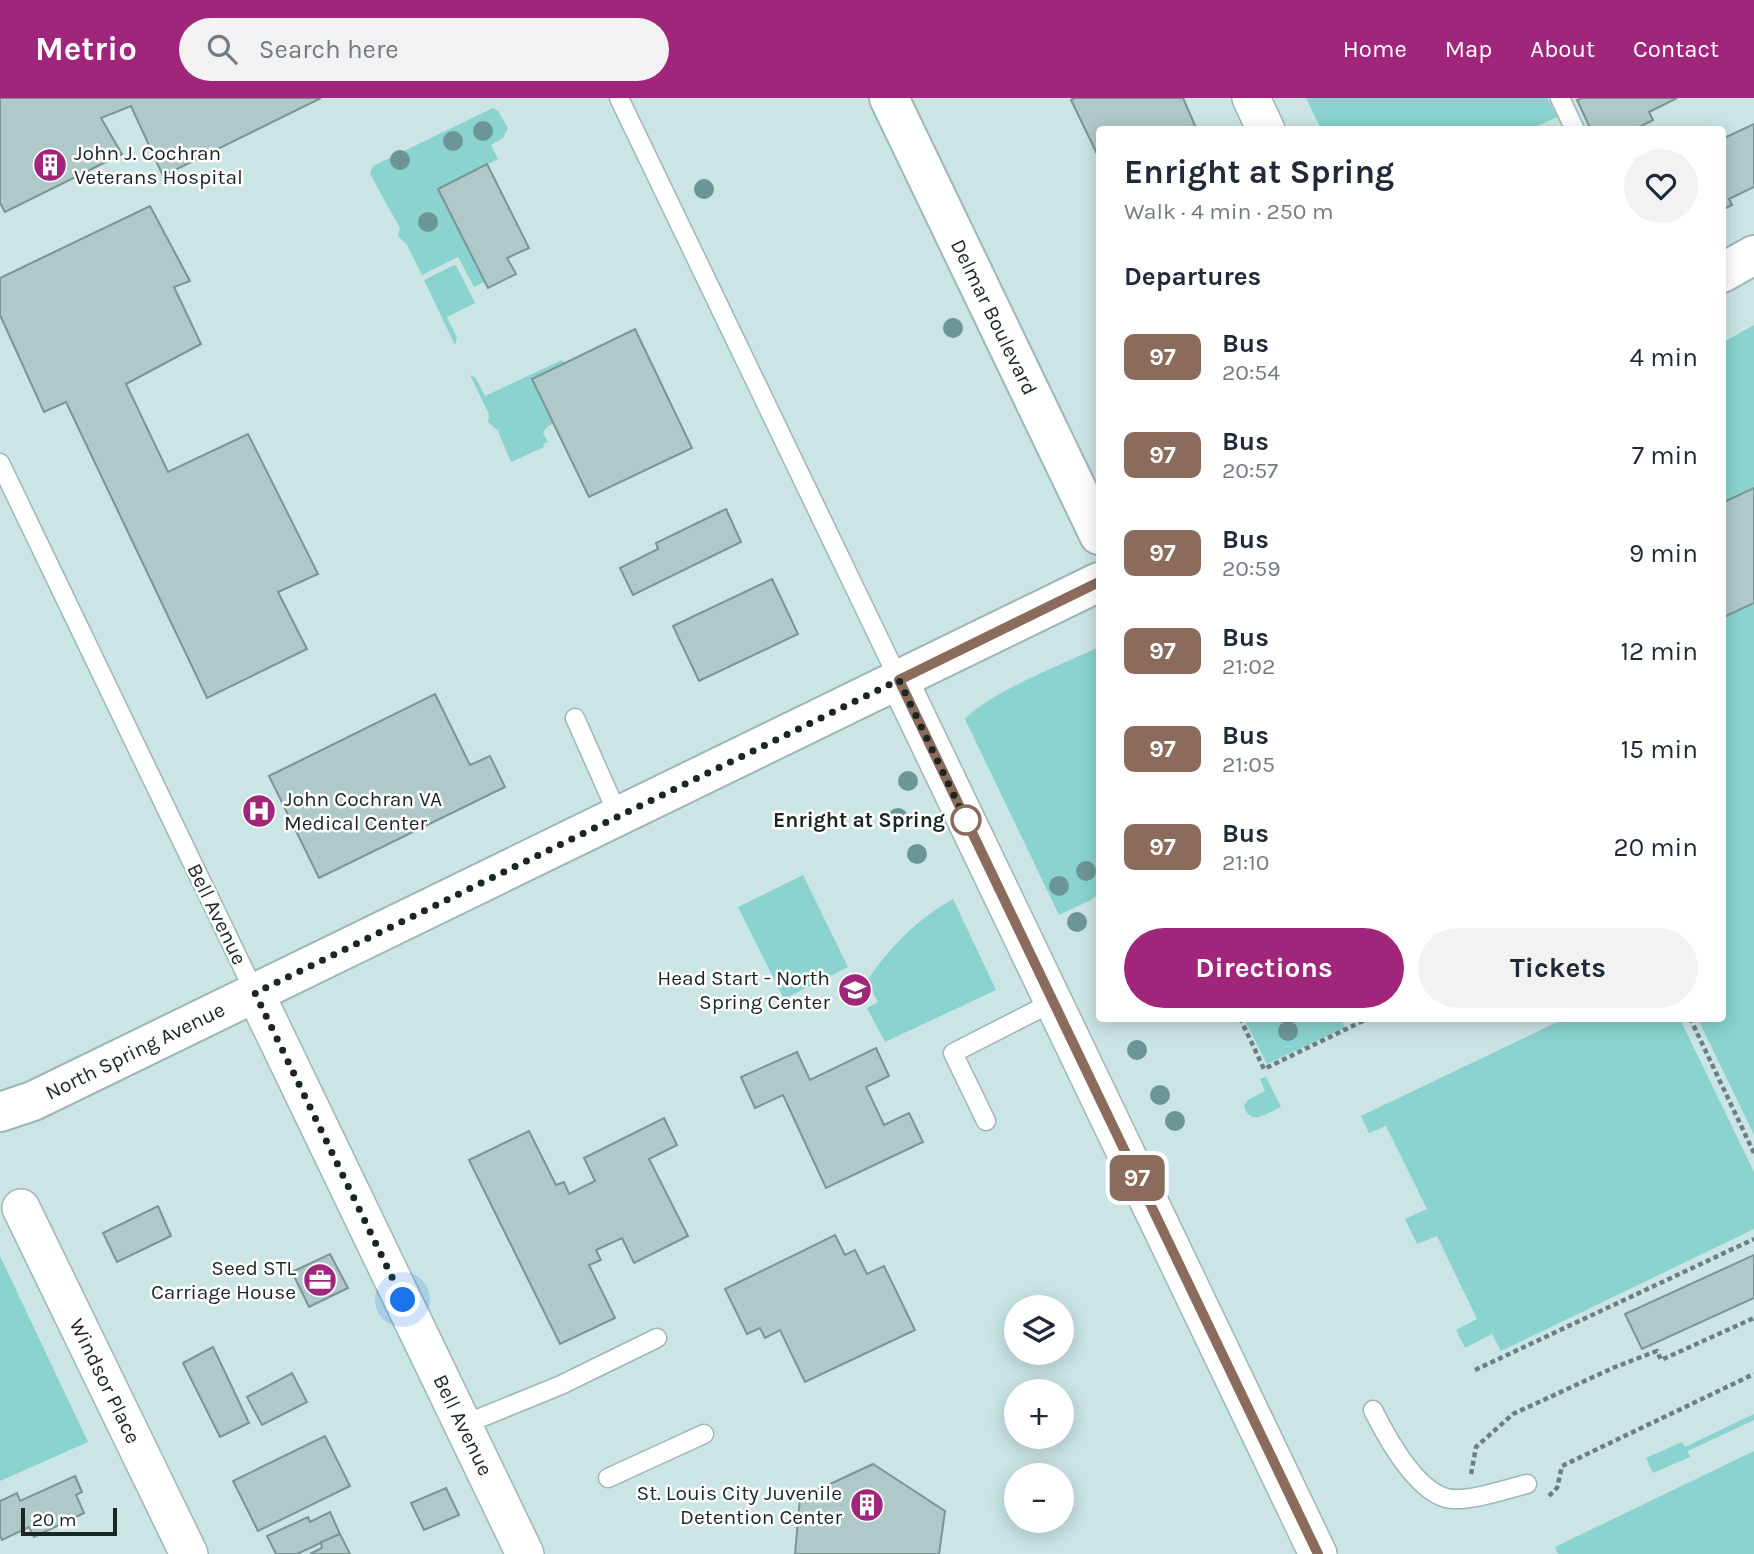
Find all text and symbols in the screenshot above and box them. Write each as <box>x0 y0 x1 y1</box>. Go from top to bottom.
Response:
search box <box>179 18 669 81</box>
text: Metrio <box>35 30 137 68</box>
icon: search <box>203 30 241 68</box>
text: Search here <box>259 34 399 65</box>
text: Home <box>1343 35 1407 63</box>
text: Map <box>1445 35 1492 63</box>
text: About <box>1530 35 1595 63</box>
text: Contact <box>1633 35 1719 63</box>
place label: John J. Cochran Veterans Hospital <box>74 141 243 189</box>
building icon: John J. Cochran Veterans Hospital <box>31 146 69 184</box>
button: heart <box>1624 149 1698 223</box>
text: Enright at Spring <box>1124 153 1394 191</box>
text: Walk · 4 min · 250 m <box>1124 198 1333 225</box>
street label: Delmar Boulevard <box>946 235 1042 399</box>
text: Departures <box>1124 261 1261 292</box>
text: Bus <box>1222 328 1269 359</box>
text: 4 min <box>1630 342 1698 373</box>
text: 97 <box>1149 343 1176 371</box>
text: 20:54 <box>1222 359 1280 386</box>
text: Bus <box>1222 426 1269 457</box>
text: 7 min <box>1632 440 1698 471</box>
text: 97 <box>1149 441 1176 469</box>
text: 20:57 <box>1222 457 1278 484</box>
text: Bus <box>1222 524 1269 555</box>
text: 9 min <box>1629 538 1698 569</box>
text: 97 <box>1149 539 1176 567</box>
text: 20:59 <box>1222 555 1281 582</box>
text: Bus <box>1222 622 1269 653</box>
text: 12 min <box>1620 636 1698 667</box>
text: 97 <box>1149 637 1176 665</box>
text: 21:02 <box>1222 653 1275 680</box>
text: Bus <box>1222 720 1269 751</box>
text: 15 min <box>1621 734 1698 765</box>
text: 97 <box>1149 735 1176 763</box>
text: 21:05 <box>1222 751 1275 778</box>
place label: John Cochran VA Medical Center <box>284 787 442 835</box>
hospital icon: John Cochran VA Medical Center <box>240 792 278 830</box>
marker: Enright at Spring <box>951 805 981 835</box>
place label: Enright at Spring <box>773 808 945 832</box>
text: Bus <box>1222 818 1269 849</box>
text: 20 min <box>1614 832 1698 863</box>
text: 97 <box>1149 833 1176 861</box>
text: 21:10 <box>1222 849 1269 876</box>
street label: Bell Avenue <box>182 859 252 969</box>
button: Directions <box>1124 928 1404 1008</box>
button: Tickets <box>1418 928 1698 1008</box>
place label: Head Start - North Spring Center <box>657 966 830 1014</box>
school or university icon: Head Start - North Spring Center <box>836 971 874 1009</box>
street label: North Spring Avenue <box>41 997 229 1105</box>
line badge: 97 <box>1106 1155 1168 1201</box>
text: 97 <box>1124 1164 1150 1192</box>
place label: Seed STL Carriage House <box>151 1256 296 1304</box>
office icon: Seed STL Carriage House <box>301 1261 339 1299</box>
your location <box>385 1282 420 1317</box>
map controls <box>1004 1295 1074 1533</box>
button: layers <box>1004 1295 1074 1365</box>
street label: Windsor Place <box>64 1315 146 1447</box>
street label: Bell Avenue <box>428 1370 498 1480</box>
button: + <box>1004 1379 1074 1449</box>
button: − <box>1004 1463 1074 1533</box>
place label: St. Louis City Juvenile Detention Center <box>636 1481 842 1529</box>
building icon: St. Louis City Juvenile Detention Center <box>848 1486 886 1524</box>
scale bar <box>21 1505 117 1537</box>
text: 20 m <box>32 1509 77 1531</box>

